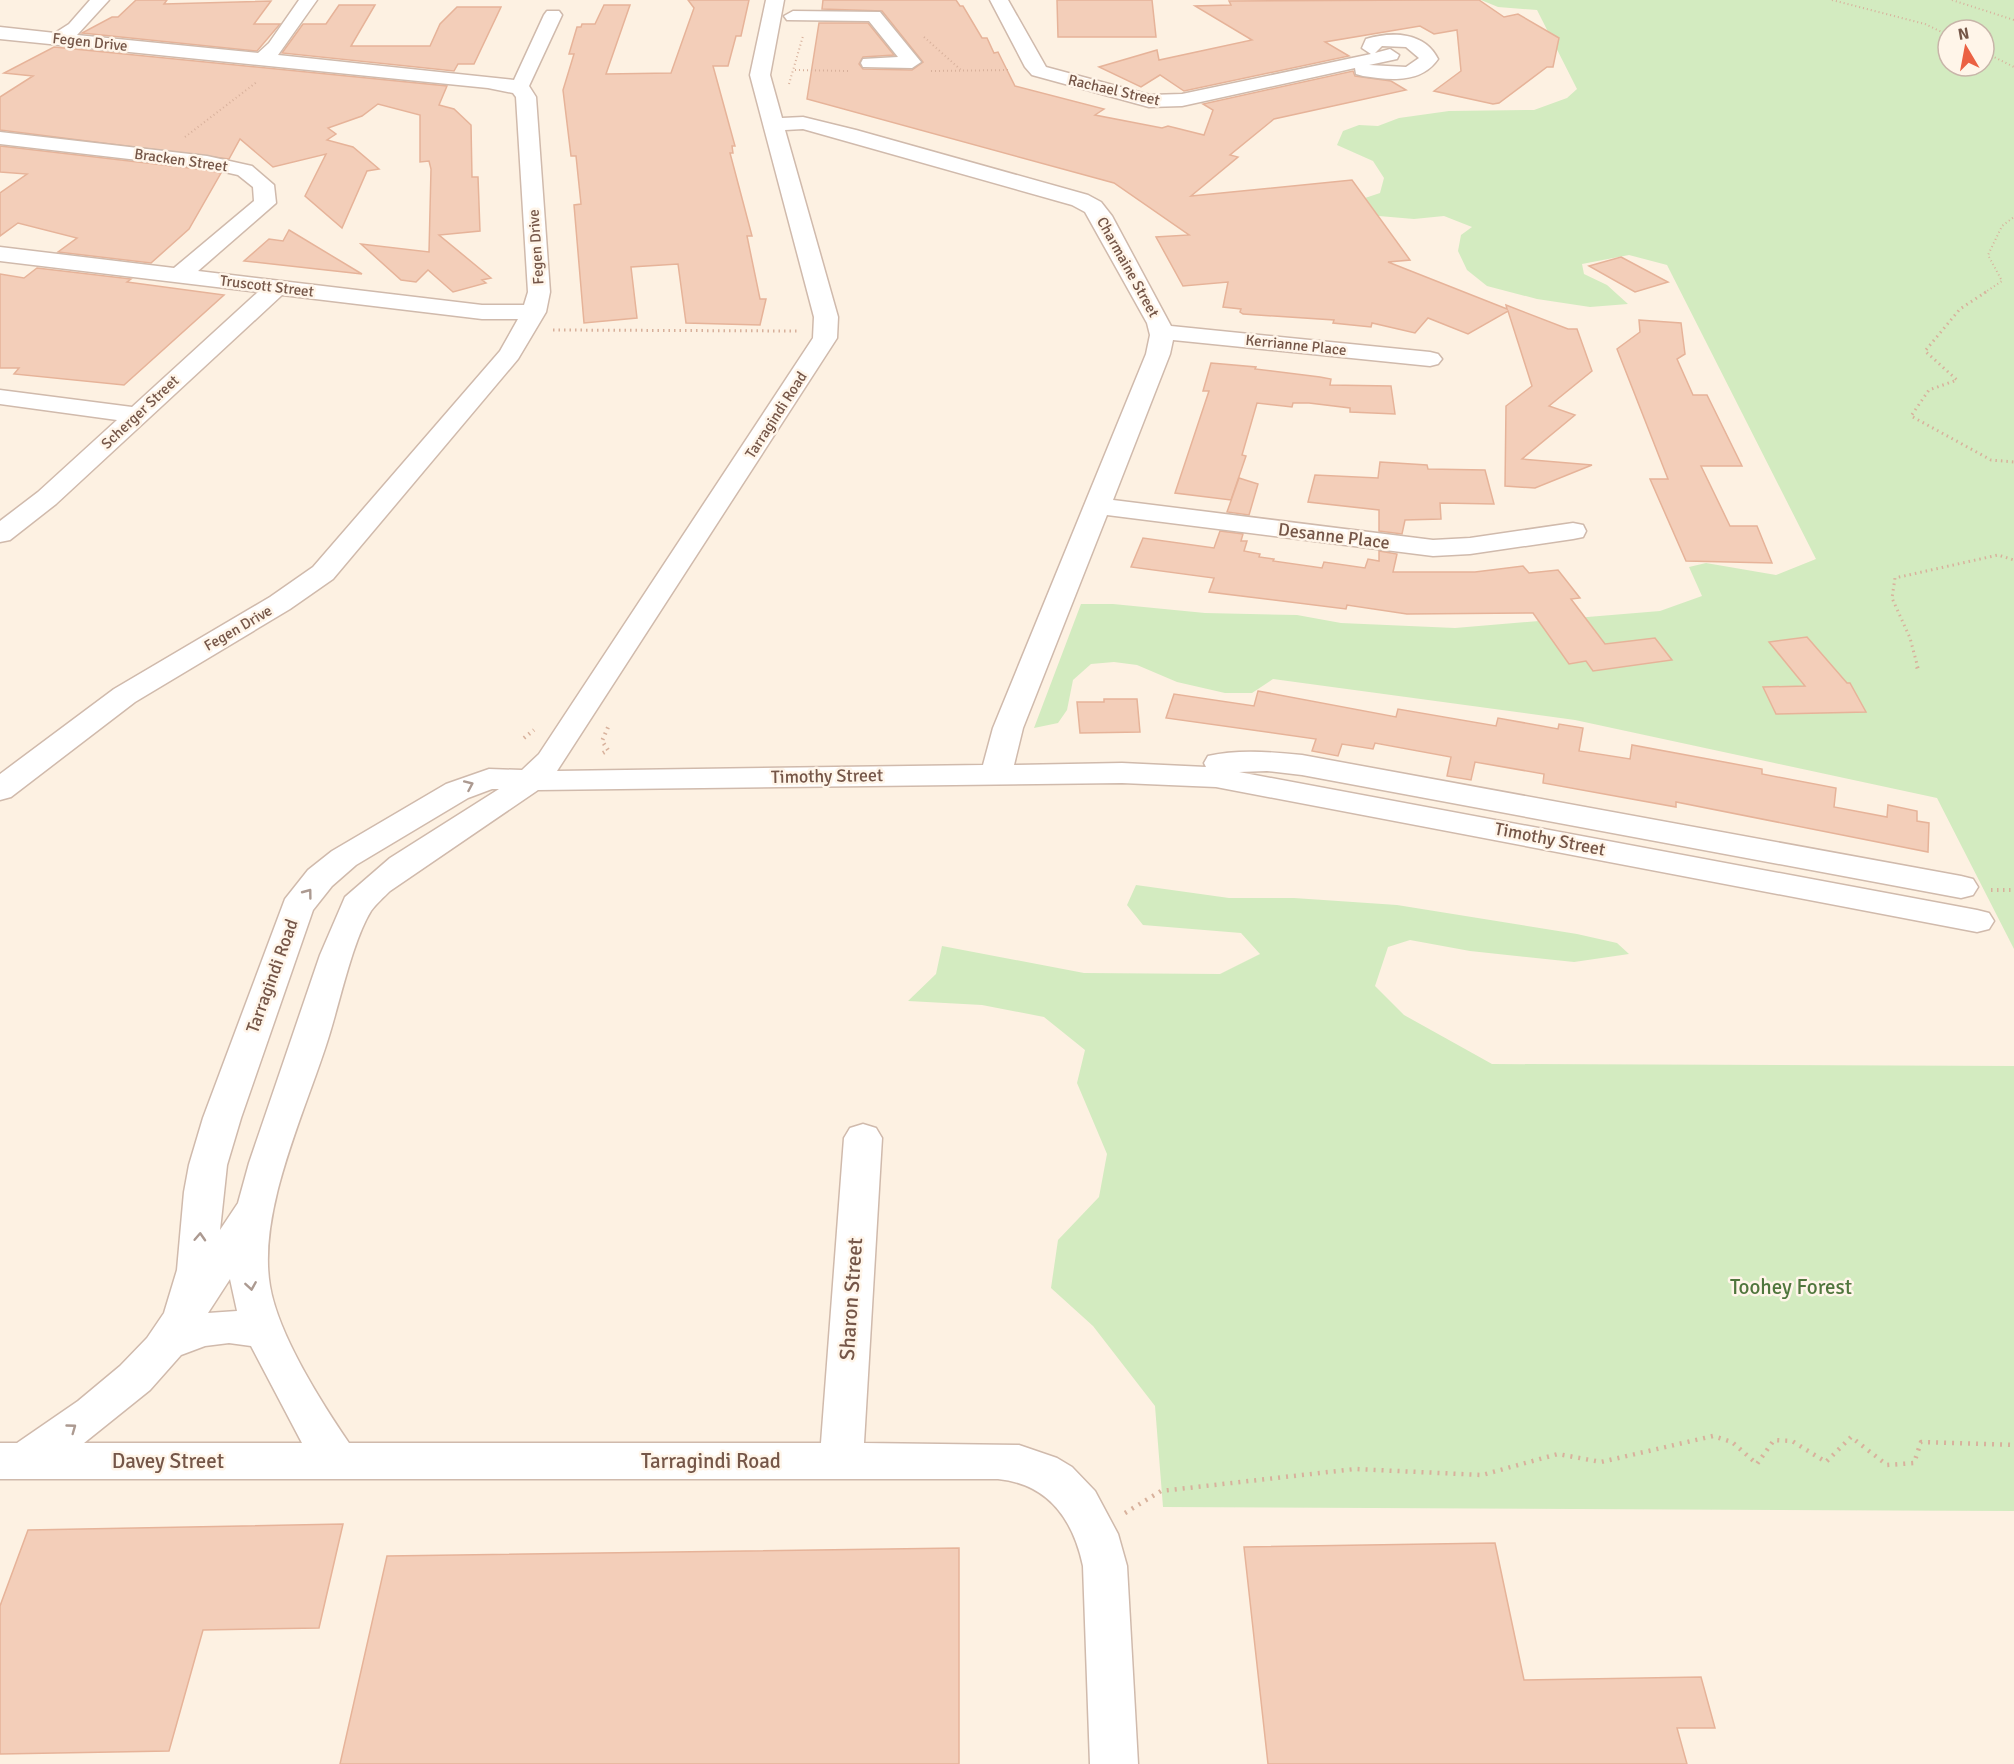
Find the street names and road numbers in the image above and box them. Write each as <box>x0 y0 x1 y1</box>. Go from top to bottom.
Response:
street label: Fegen Drive <box>52 29 128 55</box>
street label: Rachael Street <box>1066 71 1162 109</box>
street label: Bracken Street <box>133 145 229 175</box>
street label: Fegen Drive <box>524 209 548 285</box>
street label: Charmaine Street <box>1093 214 1163 320</box>
street label: Truscott Street <box>219 271 315 301</box>
street label: Kerrianne Place <box>1245 331 1347 359</box>
street label: Tarragindi Road <box>741 368 811 462</box>
street label: Scherger Street <box>97 371 183 453</box>
street label: Desanne Place <box>1277 518 1391 554</box>
street label: Fegen Drive <box>201 601 275 655</box>
street label: Timothy Street <box>771 764 883 788</box>
street label: Timothy Street <box>1493 817 1607 861</box>
street label: Tarragindi Road <box>241 916 303 1036</box>
street label: Sharon Street <box>834 1237 868 1361</box>
street label: Davey Street <box>112 1448 224 1474</box>
street label: Tarragindi Road <box>641 1448 781 1474</box>

